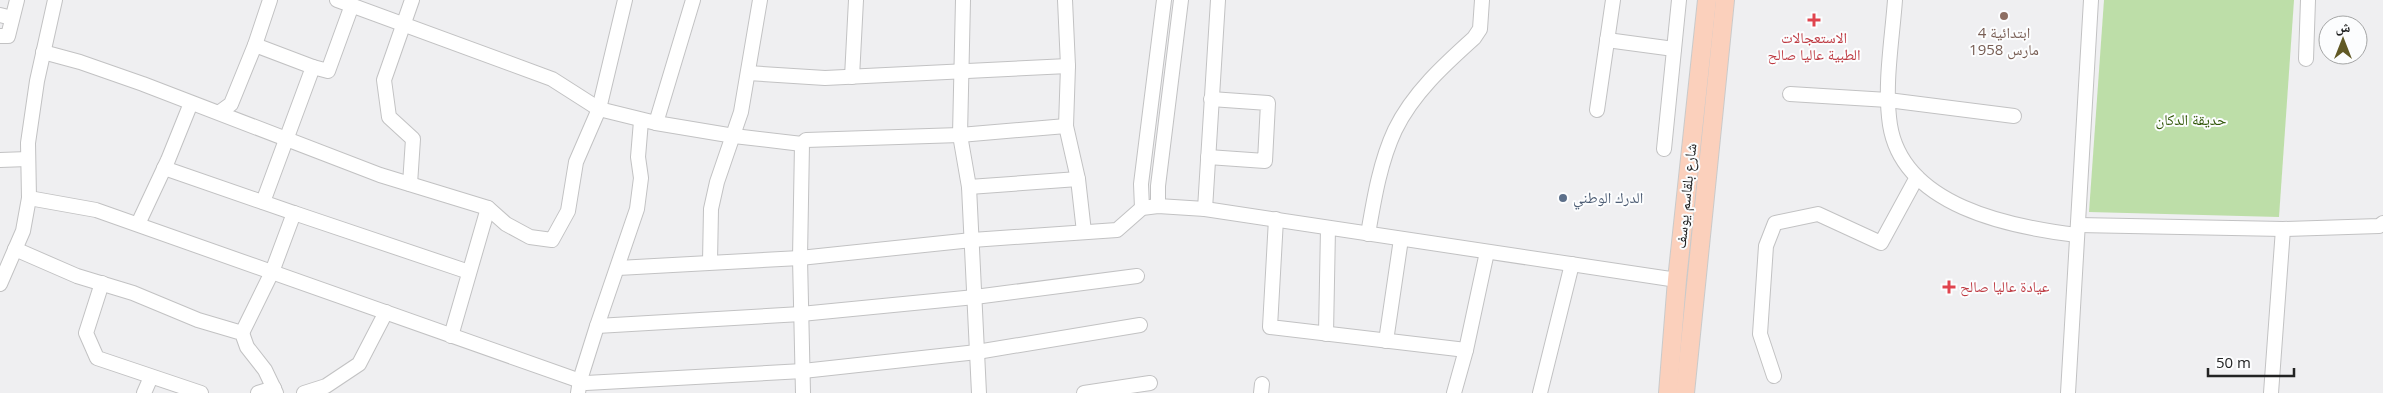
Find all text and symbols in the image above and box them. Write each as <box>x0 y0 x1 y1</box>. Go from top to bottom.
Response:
marker: ابتدائية 4 مارس 1958 <box>1998 10 2010 22</box>
marker: الاستعجالات الطبية عاليا صالح <box>1807 13 1821 27</box>
north arrow <box>2318 15 2368 65</box>
text: ش <box>2336 17 2351 36</box>
place label: ابتدائية 4 مارس 1958 <box>1969 22 2039 60</box>
place label: الاستعجالات الطبية عاليا صالح <box>1767 27 1861 65</box>
park label: حديقة الدكان <box>2156 109 2227 130</box>
street label: شارع بلقاسم يوسف <box>1670 142 1701 250</box>
place label: الدرك الوطني <box>1573 187 1643 210</box>
marker: الدرك الوطني <box>1557 192 1569 204</box>
place label: عيادة عاليا صالح <box>1960 276 2050 297</box>
marker: عيادة عاليا صالح <box>1942 280 1956 294</box>
scale bar <box>2208 346 2294 378</box>
text: 50 m <box>2216 352 2251 372</box>

